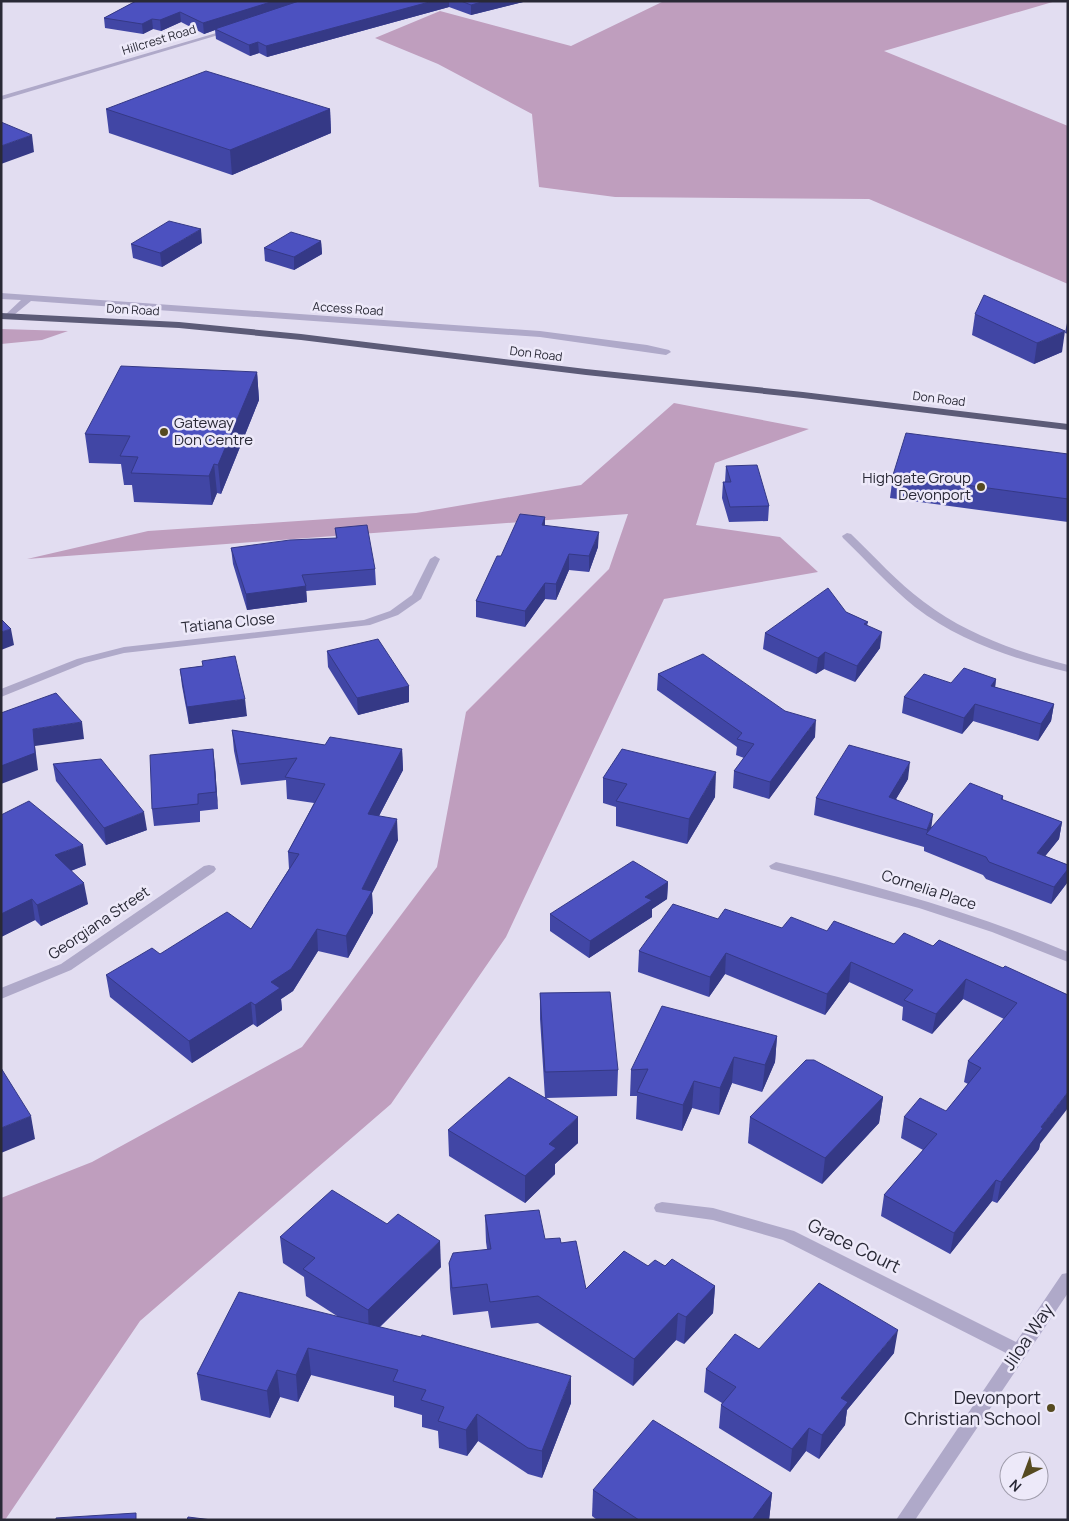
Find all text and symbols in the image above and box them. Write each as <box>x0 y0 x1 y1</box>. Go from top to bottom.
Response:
street label: Hillcrest Road <box>120 20 198 59</box>
street label: Access Road <box>312 298 384 319</box>
street label: Don Road <box>106 300 160 319</box>
street label: Don Road <box>509 342 563 365</box>
street label: Don Road <box>912 387 966 410</box>
place label: Gateway Don Centre <box>174 412 253 450</box>
marker: Gateway Don Centre <box>158 426 170 438</box>
place label: Highgate Group Devonport <box>862 467 971 505</box>
marker: Highgate Group Devonport <box>975 481 987 493</box>
street label: Tatiana Close <box>180 607 276 638</box>
street label: Cornelia Place <box>879 864 980 915</box>
street label: Georgiana Street <box>44 881 154 964</box>
street label: Grace Court <box>804 1212 905 1278</box>
street label: Jiloa Way <box>996 1298 1059 1375</box>
place label: Devonport Christian School <box>904 1385 1041 1430</box>
marker: Devonport Christian School <box>1045 1402 1057 1414</box>
north arrow <box>999 1451 1049 1501</box>
text: N <box>1005 1476 1025 1496</box>

